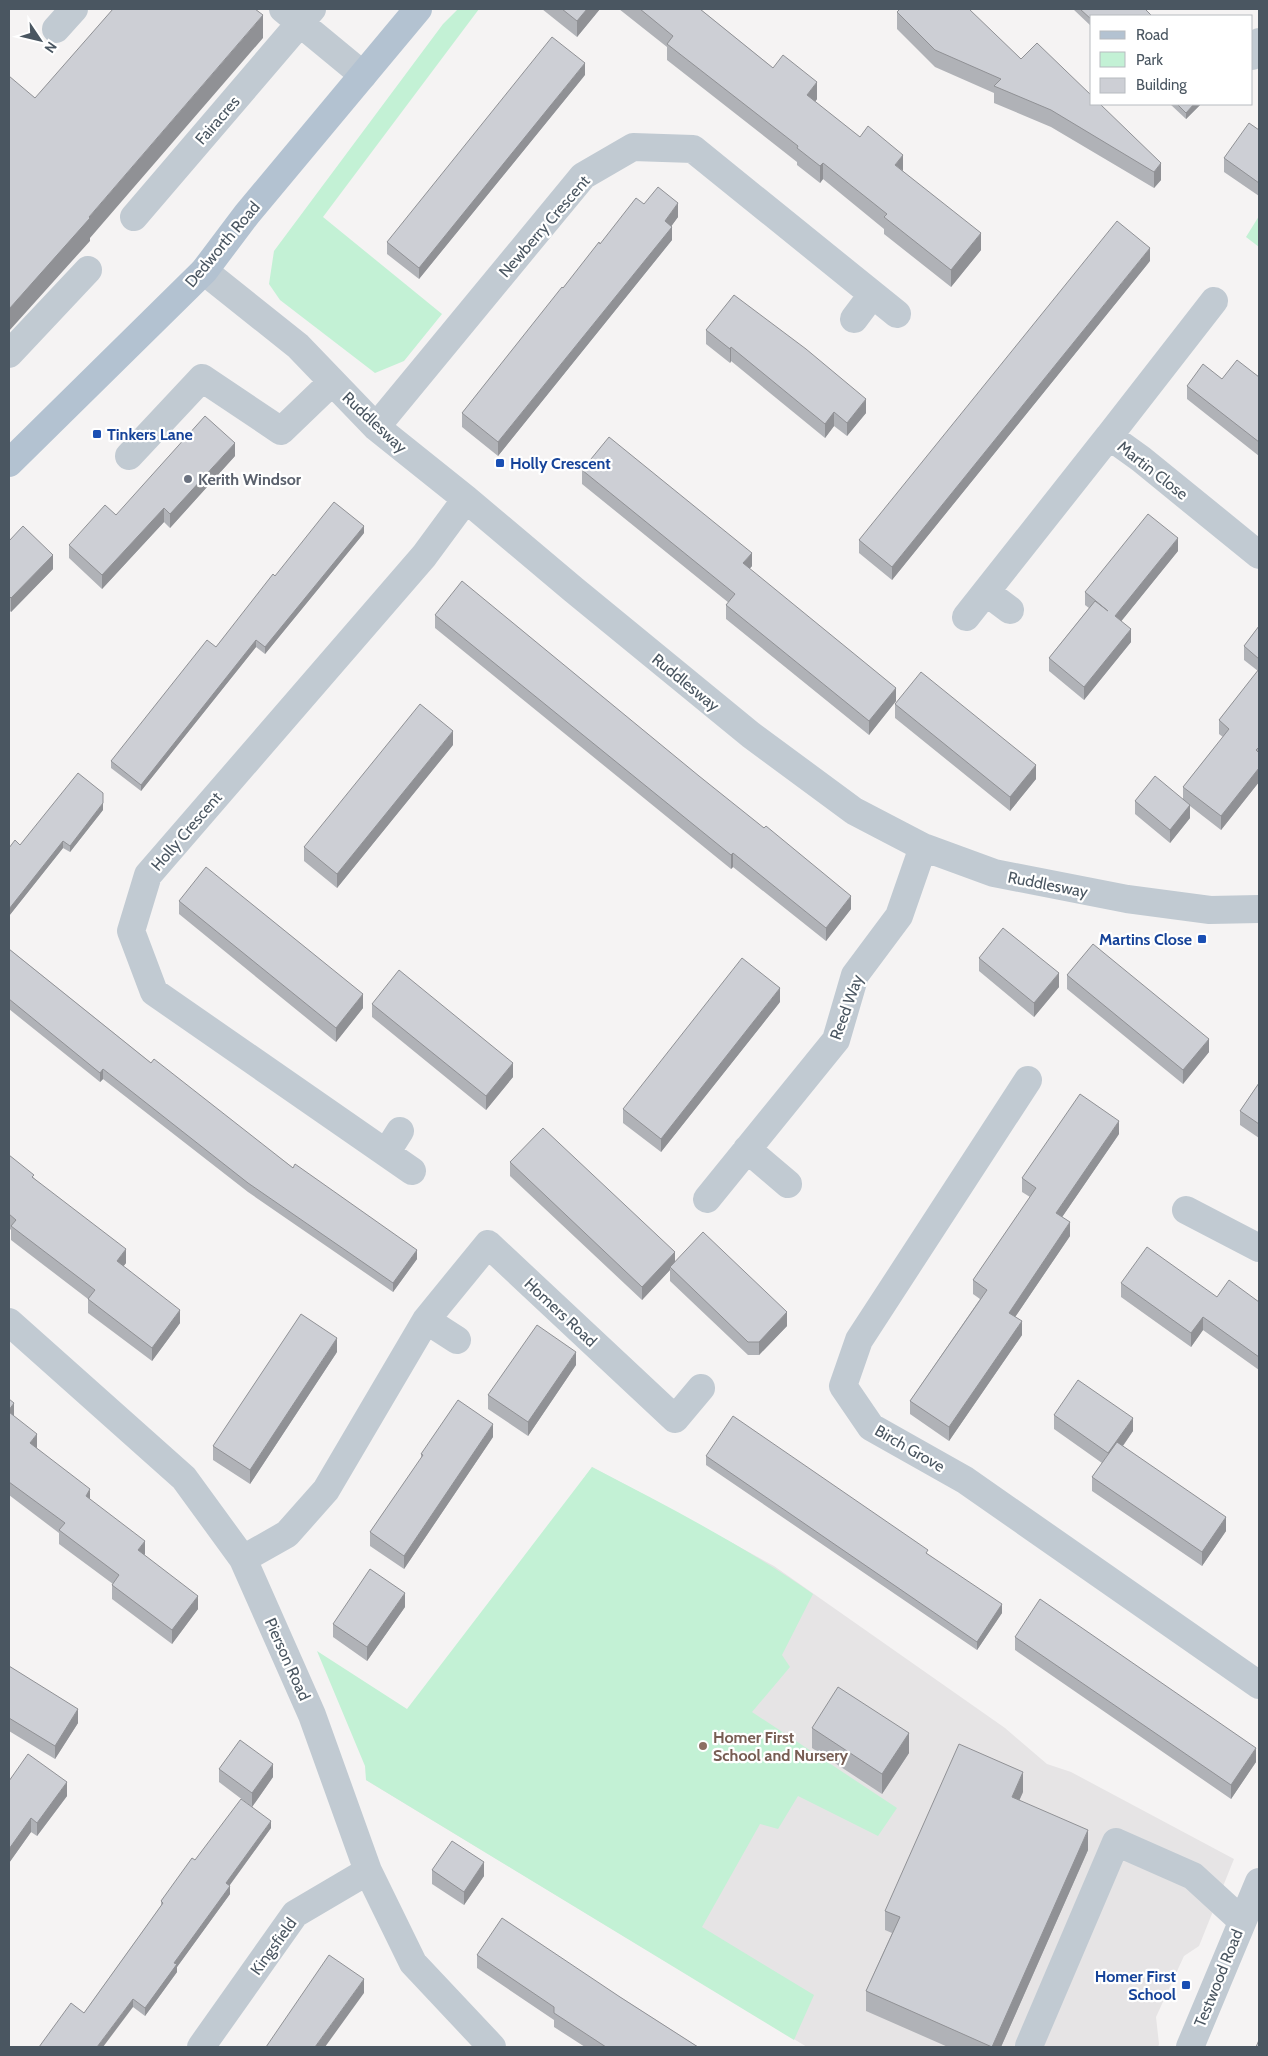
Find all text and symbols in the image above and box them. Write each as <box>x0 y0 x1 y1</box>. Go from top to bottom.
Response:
north arrow <box>15 15 65 65</box>
legend <box>1090 15 1253 105</box>
text: Road <box>1136 26 1169 44</box>
text: N <box>40 38 61 57</box>
text: Park <box>1136 51 1163 69</box>
text: Building <box>1136 76 1187 94</box>
street label: Fairacres <box>191 92 244 148</box>
street label: Newberry Crescent <box>495 171 594 281</box>
street label: Dedworth Road <box>181 197 264 291</box>
street label: Ruddlesway <box>339 388 411 457</box>
place label: Tinkers Lane <box>107 425 193 444</box>
marker: Tinkers Lane <box>91 428 103 440</box>
street label: Martin Close <box>1114 437 1192 504</box>
place label: Holly Crescent <box>510 454 611 473</box>
marker: Holly Crescent <box>494 457 506 469</box>
place label: Kerith Windsor <box>198 470 302 489</box>
marker: Kerith Windsor <box>182 473 194 485</box>
street label: Ruddlesway <box>648 649 723 715</box>
street label: Holly Crescent <box>147 788 226 875</box>
street label: Ruddlesway <box>1006 867 1090 902</box>
place label: Martins Close <box>1099 930 1192 949</box>
marker: Martins Close <box>1196 933 1208 945</box>
street label: Reed Way <box>826 972 867 1042</box>
street label: Homers Road <box>521 1274 601 1351</box>
street label: Birch Grove <box>872 1421 948 1476</box>
street label: Pierson Road <box>261 1615 314 1703</box>
place label: Homer First School and Nursery <box>713 1728 848 1765</box>
marker: Homer First School and Nursery <box>697 1740 709 1752</box>
street label: Kingsfield <box>246 1914 300 1979</box>
street label: Testwood Road <box>1190 1927 1247 2030</box>
place label: Homer First School <box>1095 1967 1176 2004</box>
marker: Homer First School <box>1180 1979 1192 1991</box>

